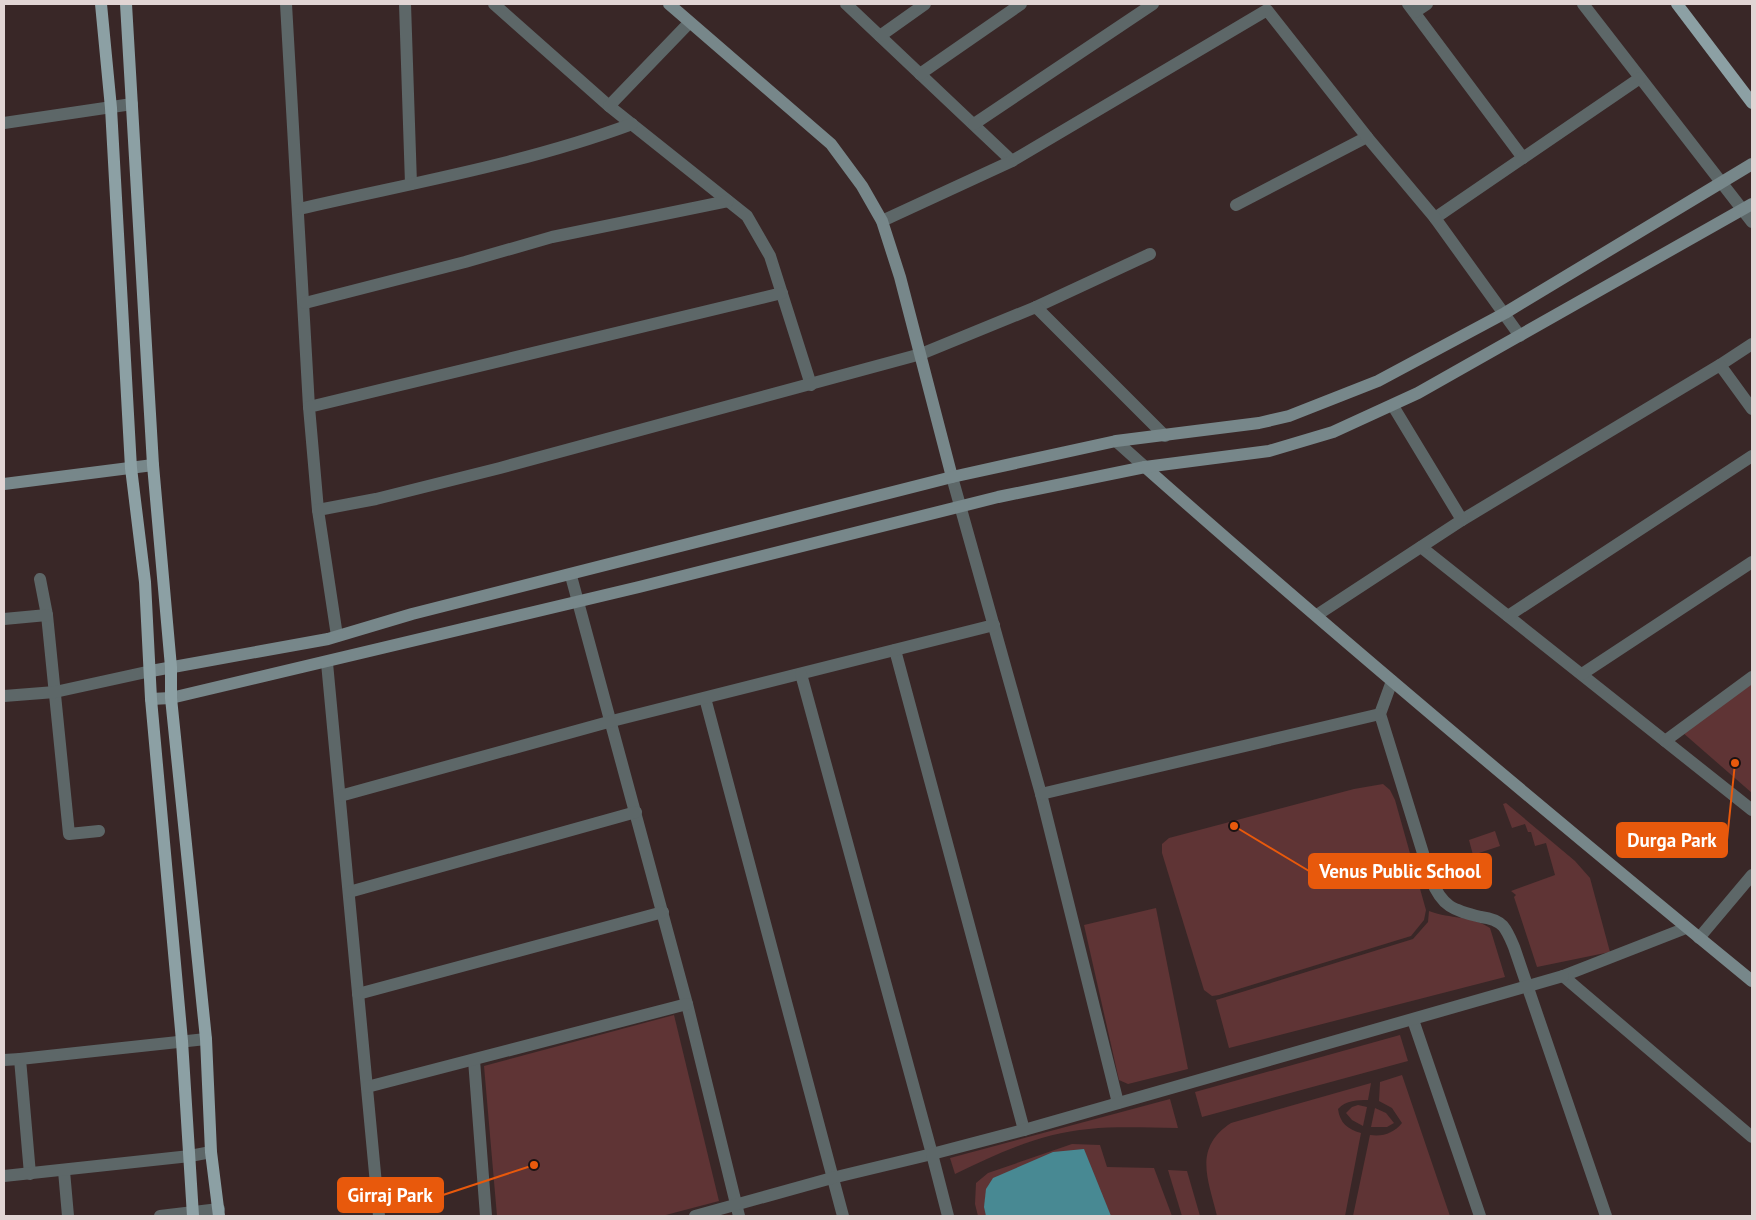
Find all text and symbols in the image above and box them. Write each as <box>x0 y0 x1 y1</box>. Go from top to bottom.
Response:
callout: Durga Park <box>1617 823 1727 857</box>
text: Durga Park <box>1627 828 1717 852</box>
callout: Venus Public School <box>1309 854 1491 888</box>
text: Venus Public School <box>1318 859 1481 883</box>
callout: Girraj Park <box>338 1178 443 1212</box>
text: Girraj Park <box>347 1183 433 1207</box>

